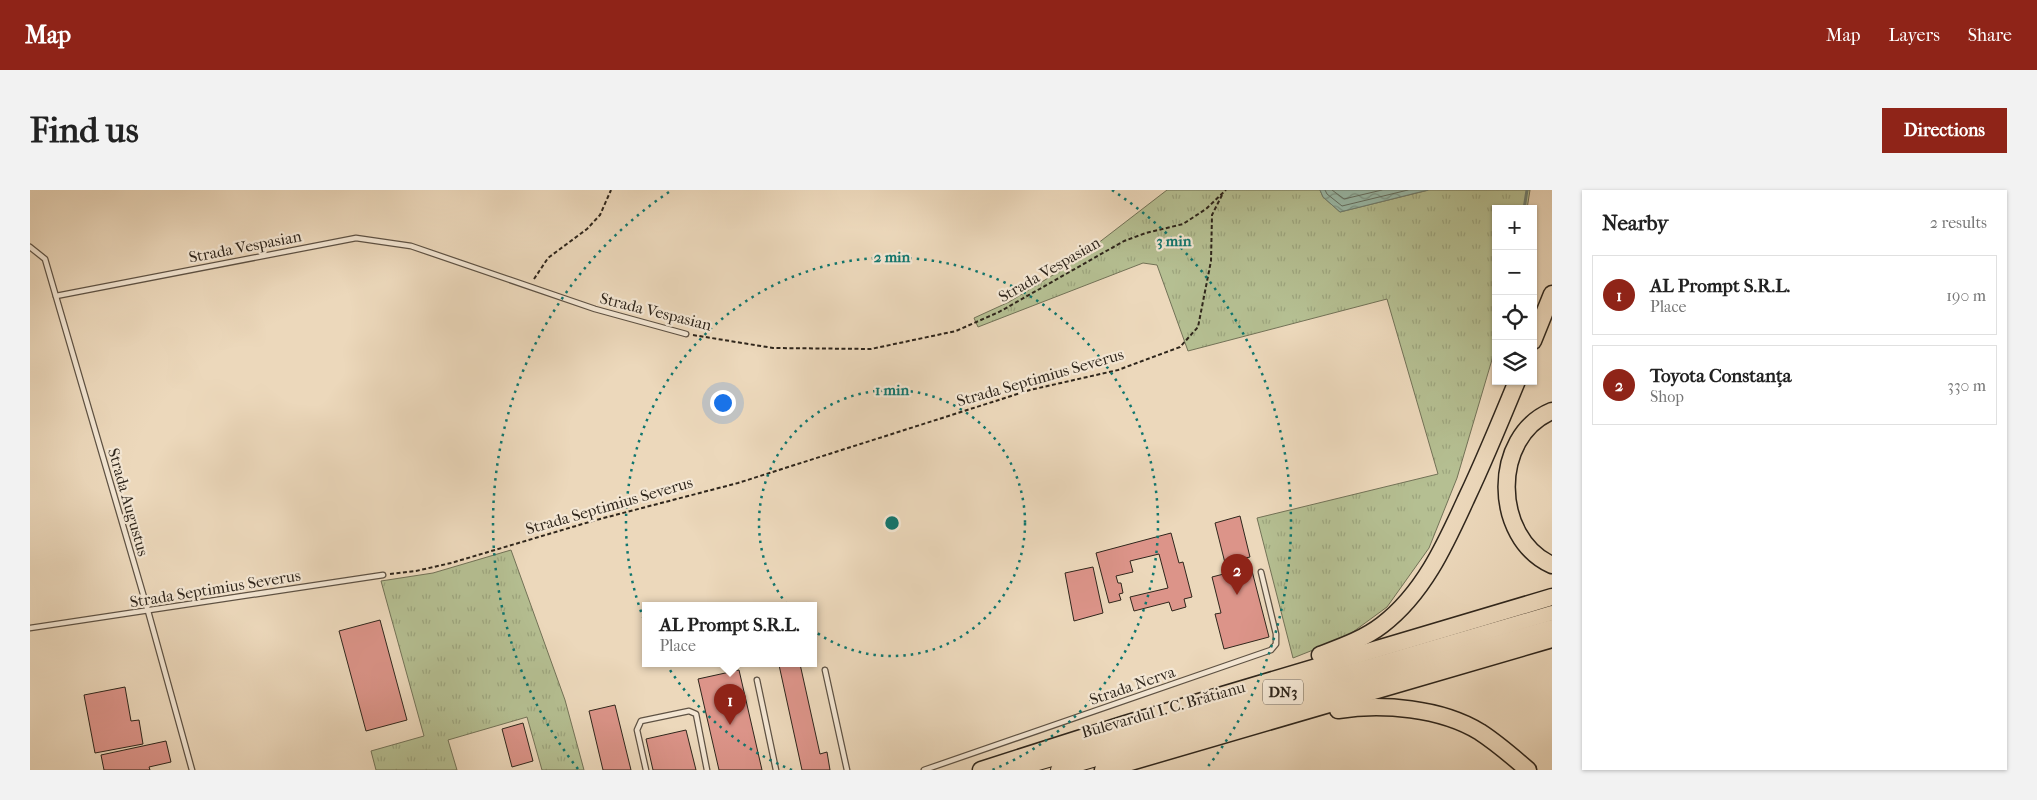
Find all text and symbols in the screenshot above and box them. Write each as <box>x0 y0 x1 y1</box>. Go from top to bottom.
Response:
text: Map <box>25 21 71 49</box>
text: Map <box>1826 25 1860 46</box>
text: Layers <box>1888 25 1940 46</box>
text: Share <box>1968 25 2012 46</box>
button: Directions <box>1882 108 2007 153</box>
text: Find us <box>30 110 139 151</box>
map controls <box>1492 205 1537 385</box>
button: + <box>1492 205 1537 250</box>
text: Nearby <box>1602 211 1668 235</box>
text: 2 results <box>1930 213 1987 232</box>
street label: Strada Vespasian <box>187 226 304 267</box>
street label: Strada Vespasian <box>995 232 1104 306</box>
text: 3 min <box>1157 232 1192 250</box>
text: 2 min <box>874 248 911 266</box>
button: − <box>1492 250 1537 295</box>
text: AL Prompt S.R.L. <box>1650 275 1790 297</box>
text: 1 <box>1616 286 1622 305</box>
text: 190 m <box>1946 286 1986 305</box>
street label: Strada Vespasian <box>598 288 714 335</box>
button: locate <box>1492 295 1537 340</box>
text: Place <box>1650 297 1686 316</box>
button: layers <box>1492 340 1537 385</box>
street label: Strada Septimius Severus <box>954 345 1126 410</box>
text: Toyota Constanța <box>1650 365 1792 387</box>
text: 2 <box>1615 376 1623 395</box>
text: 330 m <box>1947 376 1986 395</box>
text: 1 min <box>875 381 909 399</box>
text: Shop <box>1650 387 1684 406</box>
your location <box>710 390 736 416</box>
street label: Strada Augustus <box>104 446 153 558</box>
street label: Strada Septimius Severus <box>523 473 695 538</box>
centre of rings <box>883 514 901 532</box>
pin: 2 <box>1221 554 1253 595</box>
street label: Strada Septimius Severus <box>128 566 302 611</box>
popup <box>642 602 817 667</box>
text: AL Prompt S.R.L. <box>659 614 800 636</box>
text: Place <box>659 636 696 655</box>
street label: Strada Nerva <box>1087 662 1178 709</box>
street label: Bulevardul I. C. Brătianu <box>1079 677 1247 742</box>
road number: DN3 <box>1263 680 1303 704</box>
pin: 1 <box>714 684 746 725</box>

